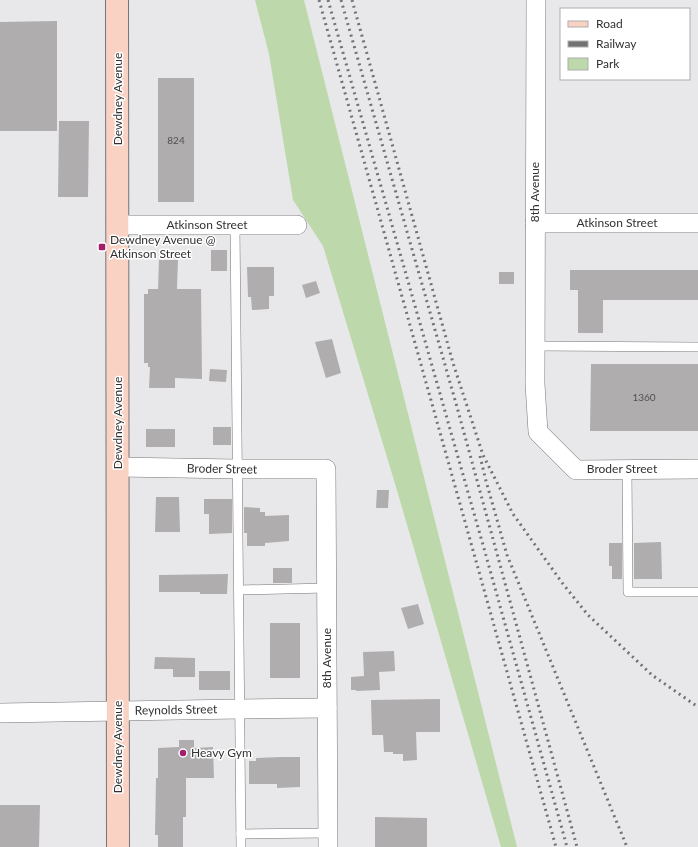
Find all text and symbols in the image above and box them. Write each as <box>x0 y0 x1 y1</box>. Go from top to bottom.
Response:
legend <box>560 8 690 80</box>
text: Road <box>596 16 623 31</box>
text: Railway <box>596 36 637 51</box>
street label: Dewdney Avenue <box>110 53 125 145</box>
text: Park <box>596 56 620 71</box>
house number: 824 <box>167 134 185 146</box>
street label: 8th Avenue <box>527 162 542 222</box>
street label: Atkinson Street <box>576 215 658 230</box>
street label: Atkinson Street <box>166 217 248 232</box>
place label: Dewdney Avenue @ Atkinson Street <box>110 232 216 261</box>
marker: Dewdney Avenue @ Atkinson Street <box>97 242 107 252</box>
street label: Dewdney Avenue <box>110 377 125 469</box>
house number: 1360 <box>632 391 656 403</box>
street label: Broder Street <box>187 460 258 477</box>
street label: Broder Street <box>587 461 658 476</box>
street label: 8th Avenue <box>319 628 334 688</box>
street label: Dewdney Avenue <box>110 701 125 793</box>
street label: Reynolds Street <box>135 701 218 718</box>
place label: Heavy Gym <box>191 745 252 760</box>
marker: Heavy Gym <box>178 748 188 758</box>

